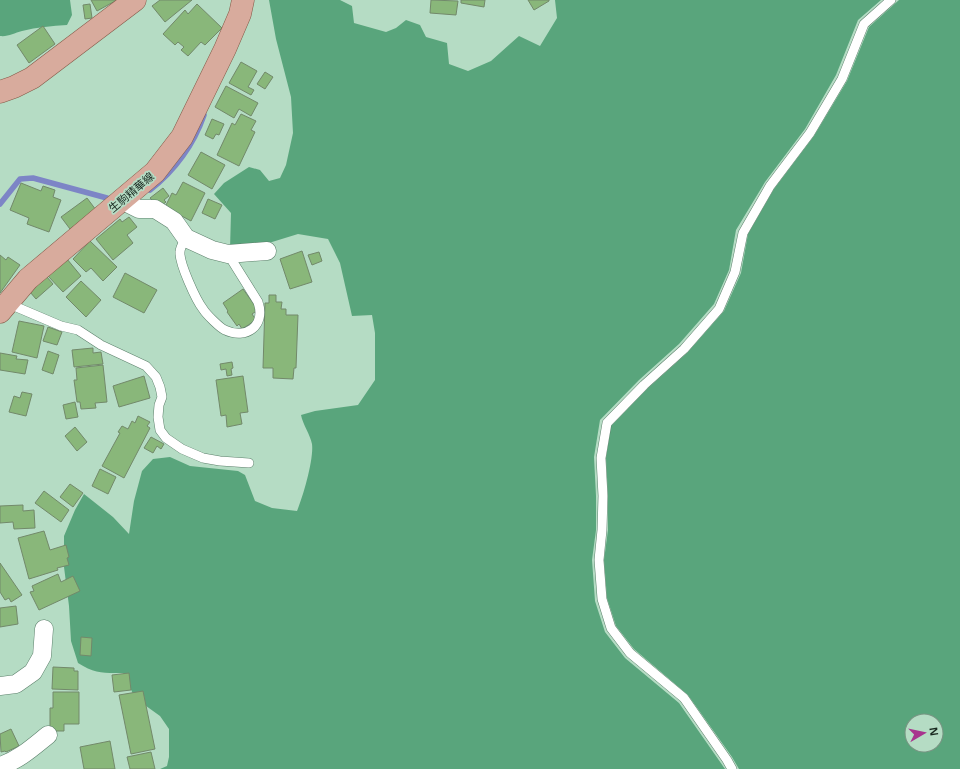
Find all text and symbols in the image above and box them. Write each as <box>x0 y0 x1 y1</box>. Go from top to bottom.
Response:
street label: 生駒精華線 <box>105 169 157 215</box>
north arrow <box>904 713 944 753</box>
text: N <box>926 726 942 737</box>

